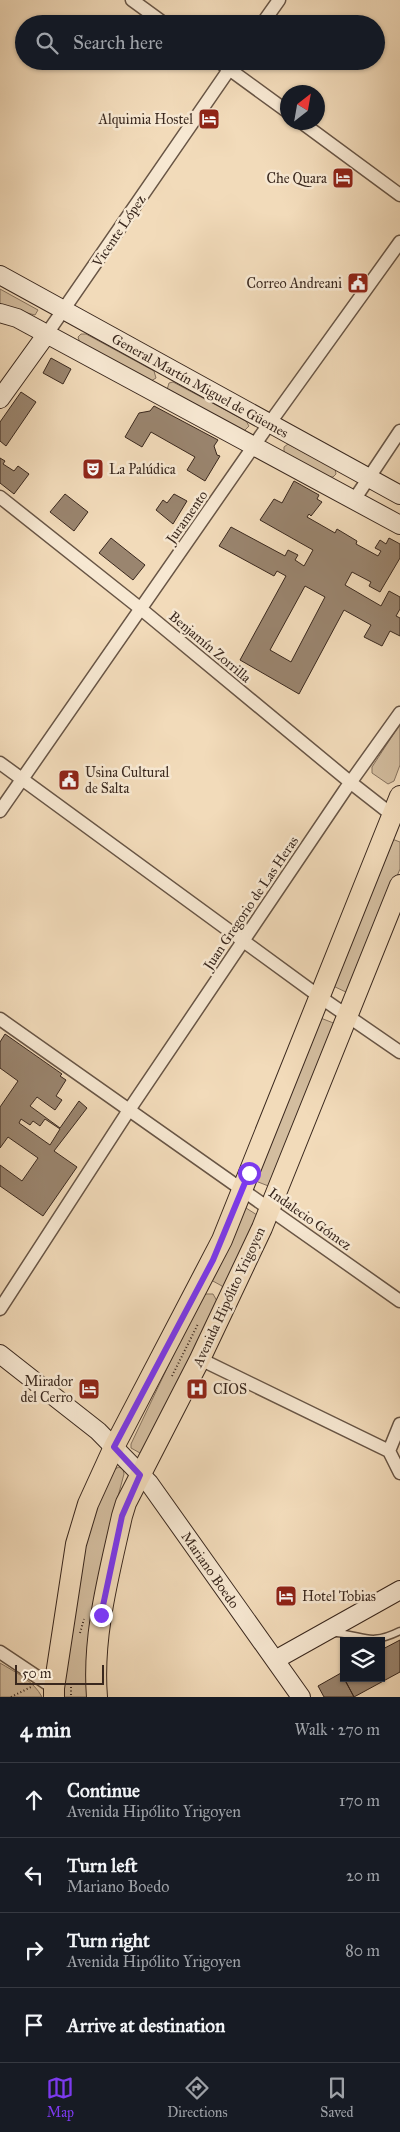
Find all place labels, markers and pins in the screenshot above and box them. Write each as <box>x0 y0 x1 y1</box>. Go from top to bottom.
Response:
hotel icon: Alquimia Hostel <box>197 107 221 131</box>
place label: Alquimia Hostel <box>98 111 193 129</box>
hotel icon: Che Quara <box>331 166 355 190</box>
place label: Che Quara <box>266 170 327 187</box>
public building icon: Correo Andreani <box>346 271 370 295</box>
place label: Correo Andreani <box>247 275 342 292</box>
theatre icon: La Palúdica <box>81 457 105 481</box>
place label: La Palúdica <box>109 461 176 478</box>
place label: Usina Cultural de Salta <box>85 764 169 797</box>
public building icon: Usina Cultural de Salta <box>57 768 81 792</box>
place label: Mirador del Cerro <box>20 1373 74 1406</box>
hotel icon: Mirador del Cerro <box>77 1377 101 1401</box>
hospital icon: CIOS <box>185 1377 209 1401</box>
place label: CIOS <box>213 1381 247 1398</box>
hotel icon: Hotel Tobias <box>274 1584 298 1608</box>
place label: Hotel Tobias <box>302 1588 376 1605</box>

